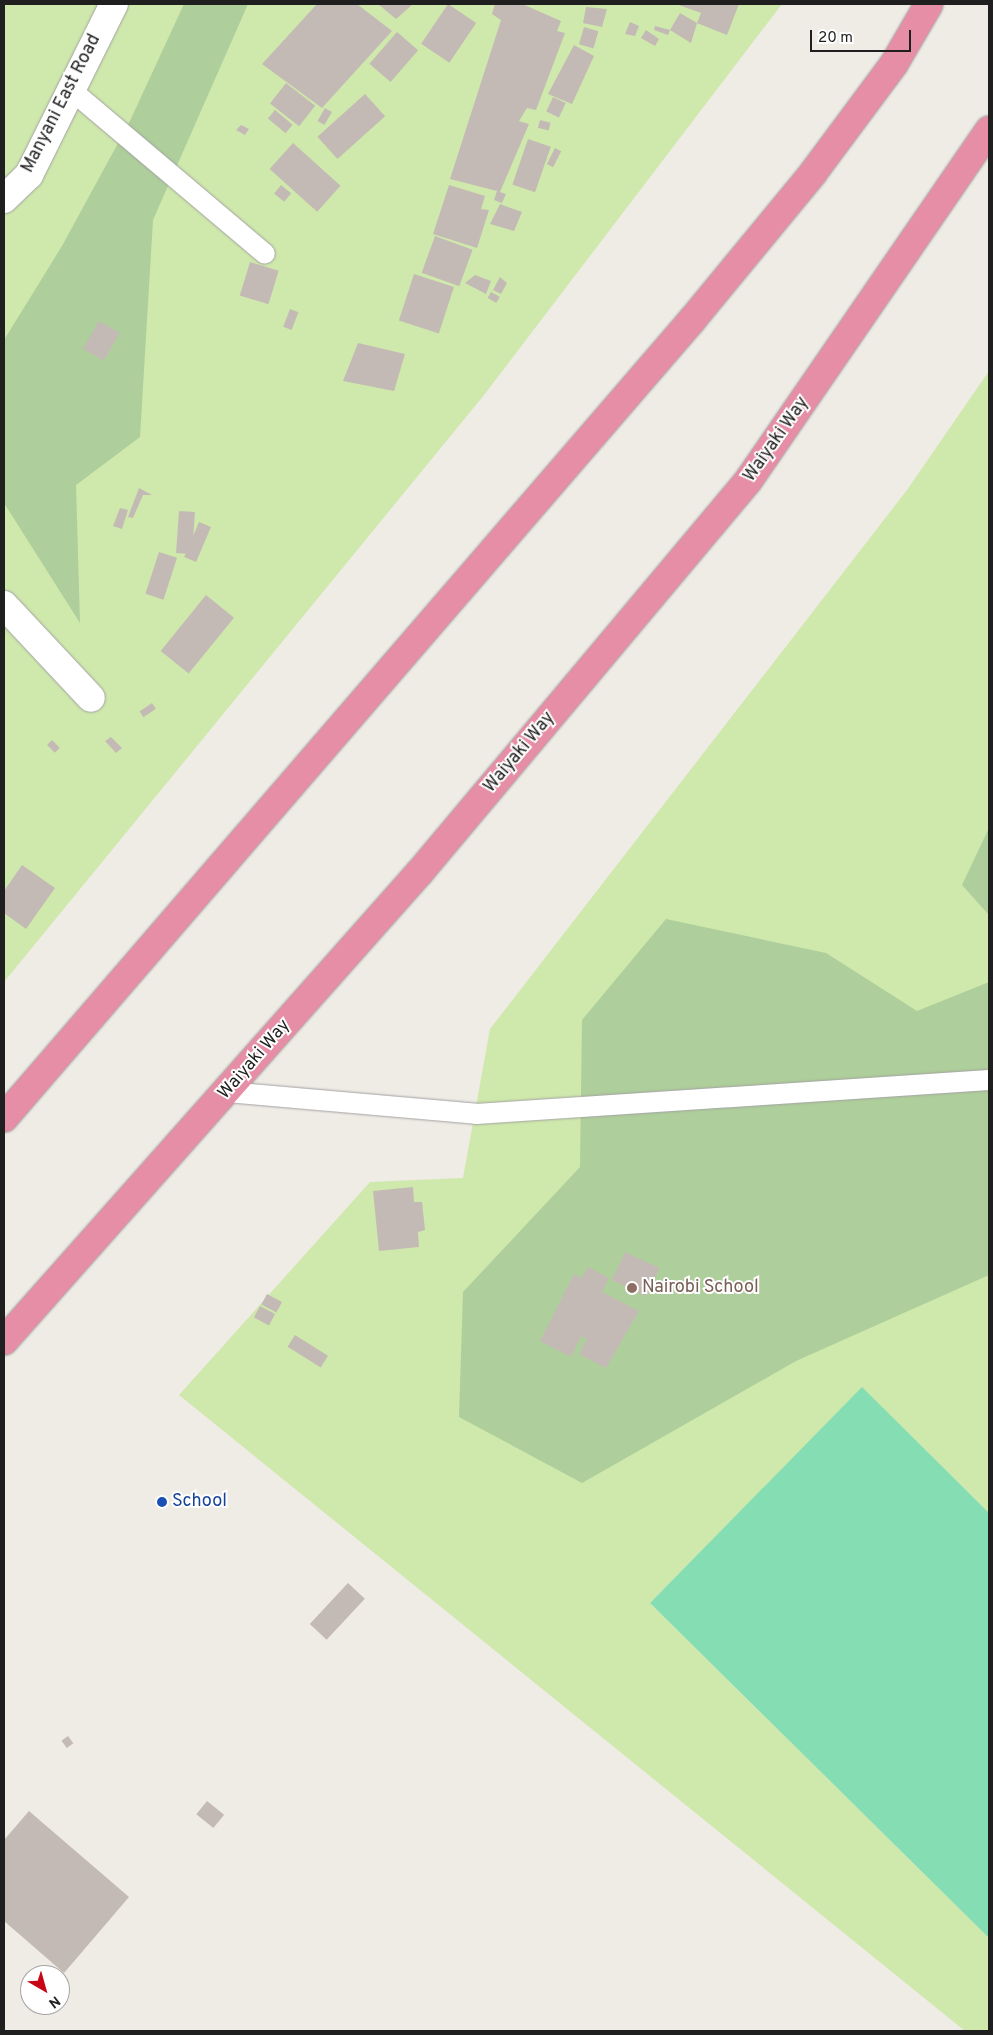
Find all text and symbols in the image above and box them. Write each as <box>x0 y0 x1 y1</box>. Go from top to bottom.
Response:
scale bar <box>813 20 914 52</box>
text: 20 m <box>818 29 853 48</box>
street label: Manyani East Road <box>18 31 106 177</box>
street label: Waiyaki Way <box>740 393 814 487</box>
street label: Waiyaki Way <box>480 708 560 798</box>
street label: Waiyaki Way <box>214 1015 296 1105</box>
place label: Nairobi School <box>642 1277 759 1299</box>
marker: Nairobi School <box>626 1282 638 1294</box>
place label: School <box>172 1491 227 1513</box>
marker: School <box>156 1496 168 1508</box>
north arrow <box>20 1965 70 2015</box>
text: N <box>45 1992 63 2011</box>

